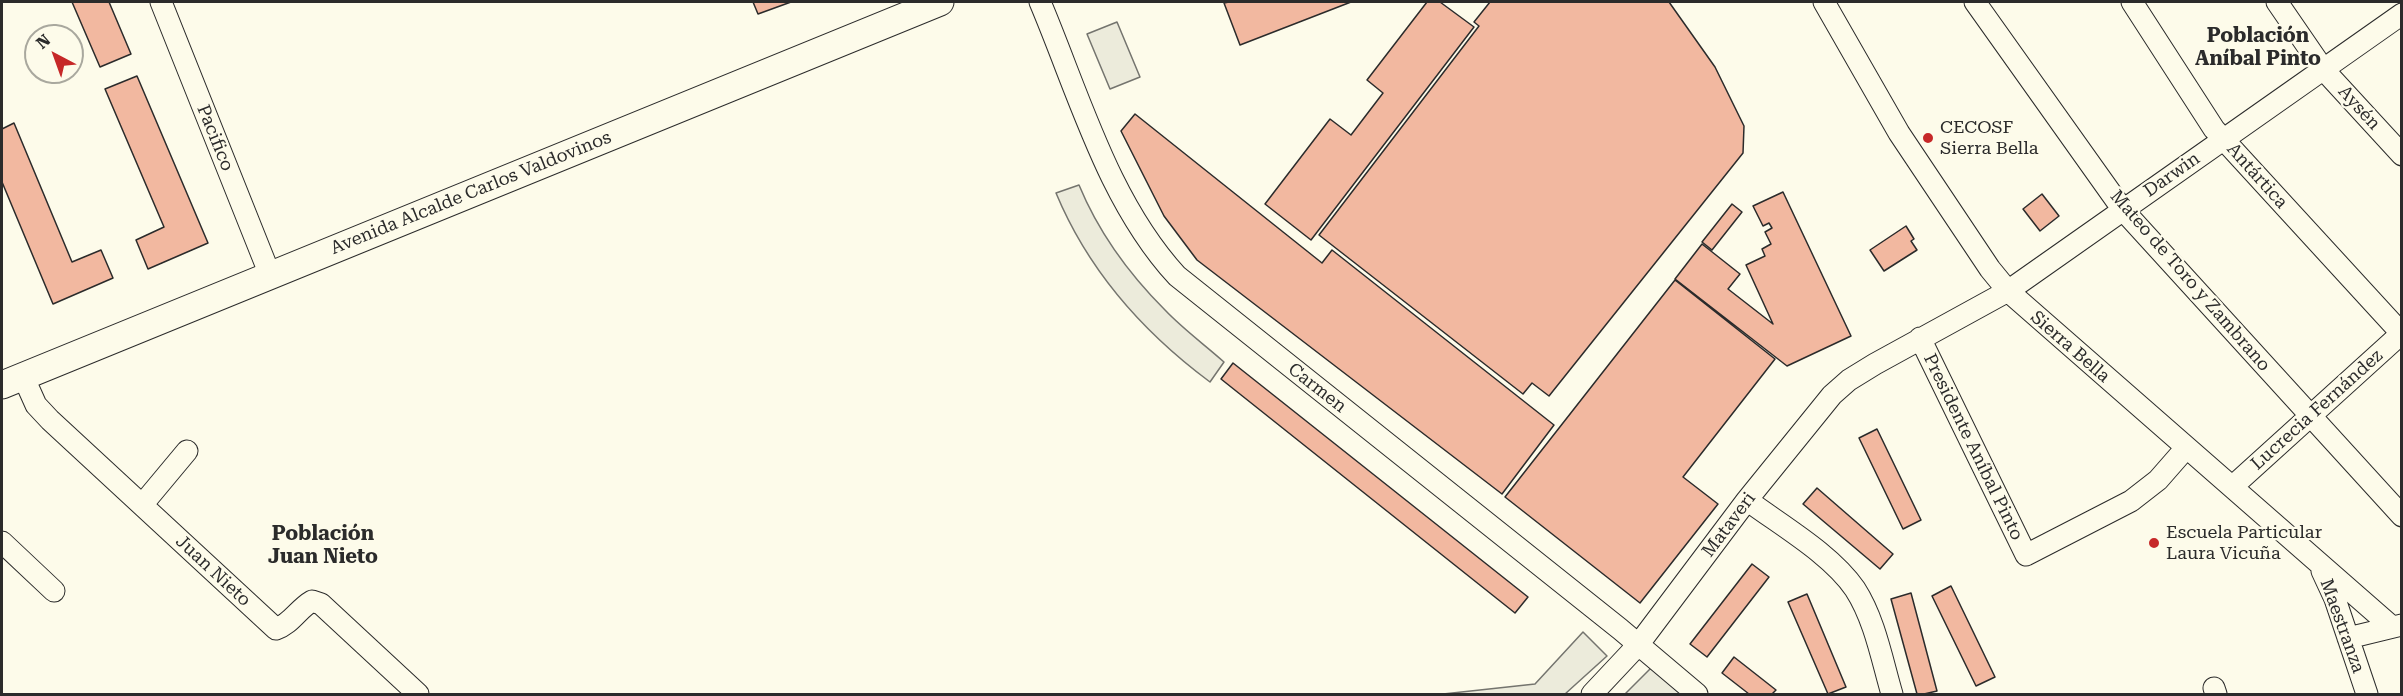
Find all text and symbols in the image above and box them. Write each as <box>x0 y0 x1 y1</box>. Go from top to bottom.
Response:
north arrow <box>24 24 84 84</box>
district label: Población Aníbal Pinto <box>2195 24 2321 71</box>
text: N <box>32 30 54 53</box>
street label: Aysén <box>2333 81 2385 135</box>
street label: Pacifico <box>192 102 238 174</box>
place label: CECOSF Sierra Bella <box>1940 117 2038 160</box>
street label: Avenida Alcalde Carlos Valdovinos <box>327 127 615 259</box>
marker: CECOSF Sierra Bella <box>1921 131 1935 145</box>
street label: Antártica <box>2222 139 2292 213</box>
street label: Darwin <box>2140 148 2204 202</box>
street label: Mateo de Toro y Zambrano <box>2105 186 2275 376</box>
street label: Sierra Bella <box>2026 307 2114 387</box>
street label: Lucrecia Fernández <box>2247 345 2387 475</box>
street label: Presidente Aníbal Pinto <box>1918 350 2028 544</box>
street label: Carmen <box>1284 359 1350 417</box>
street label: Mataveri <box>1698 488 1760 562</box>
district label: Población Juan Nieto <box>268 522 378 569</box>
place label: Escuela Particular Laura Vicuña <box>2166 522 2322 564</box>
street label: Juan Nieto <box>171 531 255 611</box>
marker: Escuela Particular Laura Vicuña <box>2147 536 2161 550</box>
street label: Maestranza <box>2315 576 2369 676</box>

